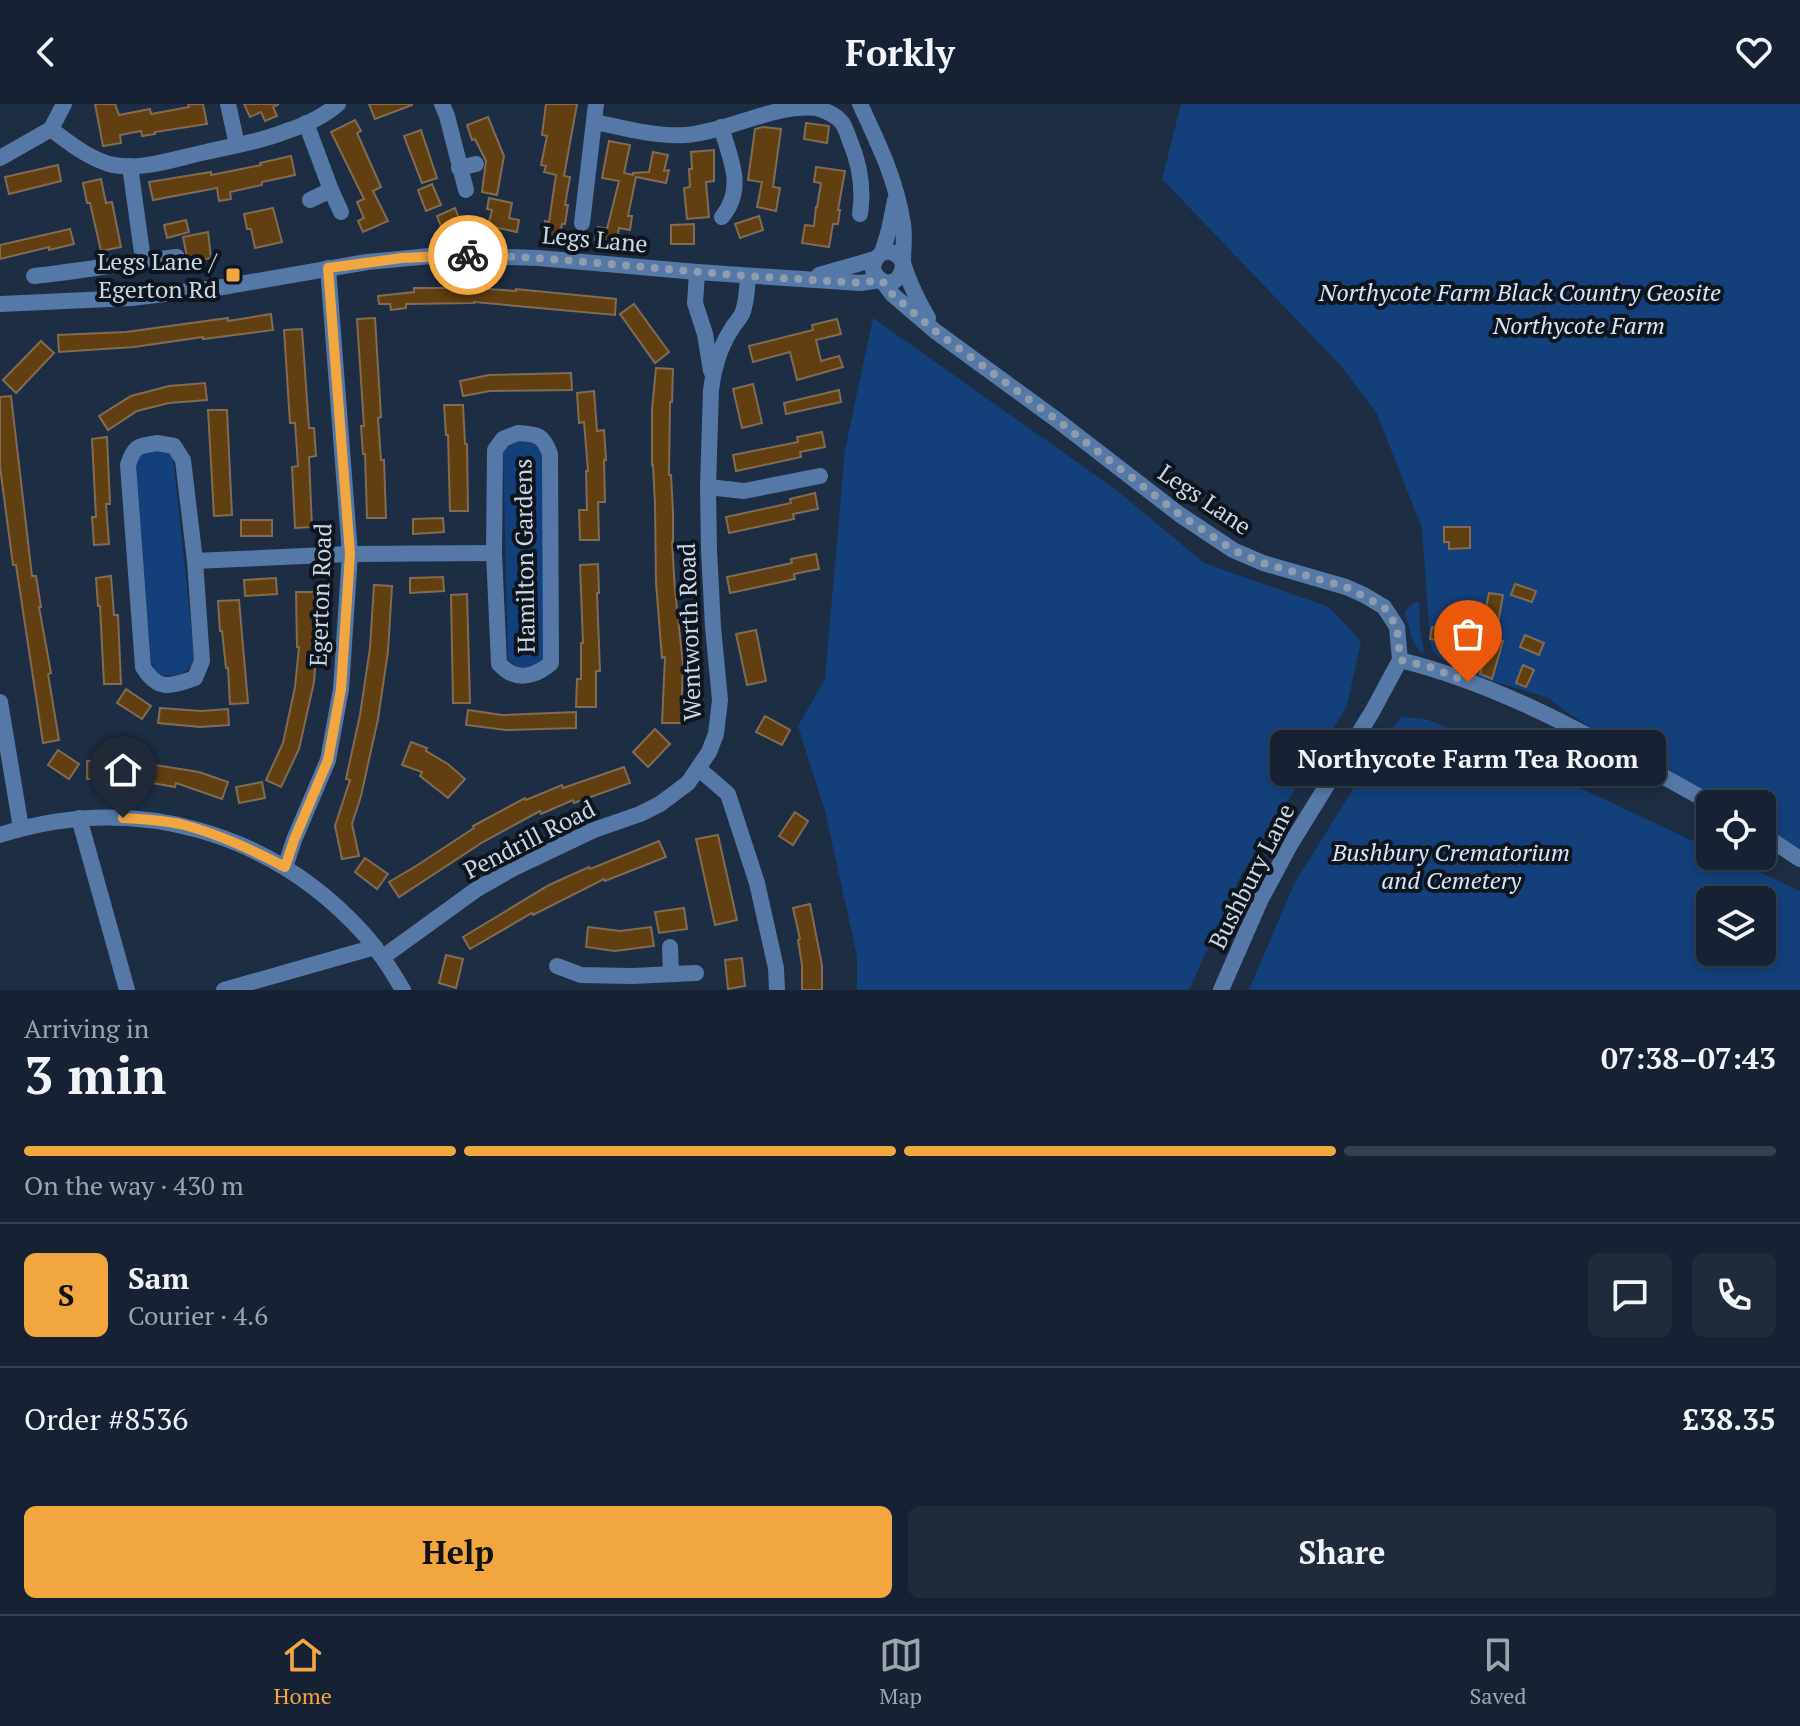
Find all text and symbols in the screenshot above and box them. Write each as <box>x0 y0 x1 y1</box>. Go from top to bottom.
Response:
text: Forkly <box>845 29 955 76</box>
icon: back <box>24 30 68 74</box>
icon: heart <box>1732 30 1776 74</box>
courier <box>428 215 508 295</box>
street label: Legs Lane <box>541 218 649 260</box>
icon: bike <box>446 233 490 277</box>
place label: Legs Lane / Egerton Rd <box>97 245 218 305</box>
marker: Legs Lane / Egerton Rd <box>224 266 242 284</box>
park label: Northycote Farm Black Country Geosite <box>1318 276 1721 308</box>
park label: Northycote Farm <box>1492 309 1665 341</box>
street label: Legs Lane <box>1152 456 1258 542</box>
street label: Hamilton Gardens <box>506 458 542 654</box>
street label: Egerton Road <box>302 523 338 667</box>
street label: Wentworth Road <box>670 542 708 722</box>
pin <box>1434 600 1502 682</box>
icon: bag <box>1446 612 1490 656</box>
callout: Northycote Farm Tea Room <box>1270 730 1666 786</box>
pin <box>89 736 157 818</box>
text: Northycote Farm Tea Room <box>1297 741 1639 775</box>
icon: home <box>101 748 145 792</box>
map controls <box>1696 790 1776 966</box>
button: locate <box>1696 790 1776 870</box>
street label: Pendrill Road <box>458 792 600 886</box>
street label: Bushbury Lane <box>1201 798 1301 954</box>
park label: Bushbury Crematorium and Cemetery <box>1331 836 1570 896</box>
button: layers <box>1696 886 1776 966</box>
text: Arriving in <box>24 1011 149 1045</box>
text: 07:38–07:43 <box>1601 1038 1776 1078</box>
text: 3 min <box>24 1040 166 1109</box>
text: On the way · 430 m <box>24 1168 244 1202</box>
button: chat <box>1588 1253 1672 1337</box>
button: phone <box>1692 1253 1776 1337</box>
text: Sam <box>128 1258 189 1298</box>
text: S <box>58 1275 74 1315</box>
text: Courier · 4.6 <box>128 1298 268 1332</box>
text: Order #8536 <box>24 1399 188 1439</box>
text: £38.35 <box>1682 1399 1776 1439</box>
button: Help <box>24 1506 892 1598</box>
button: Share <box>908 1506 1776 1598</box>
tab: Home <box>273 1633 332 1710</box>
tab: Map <box>879 1633 923 1710</box>
tab: Saved <box>1470 1633 1527 1710</box>

